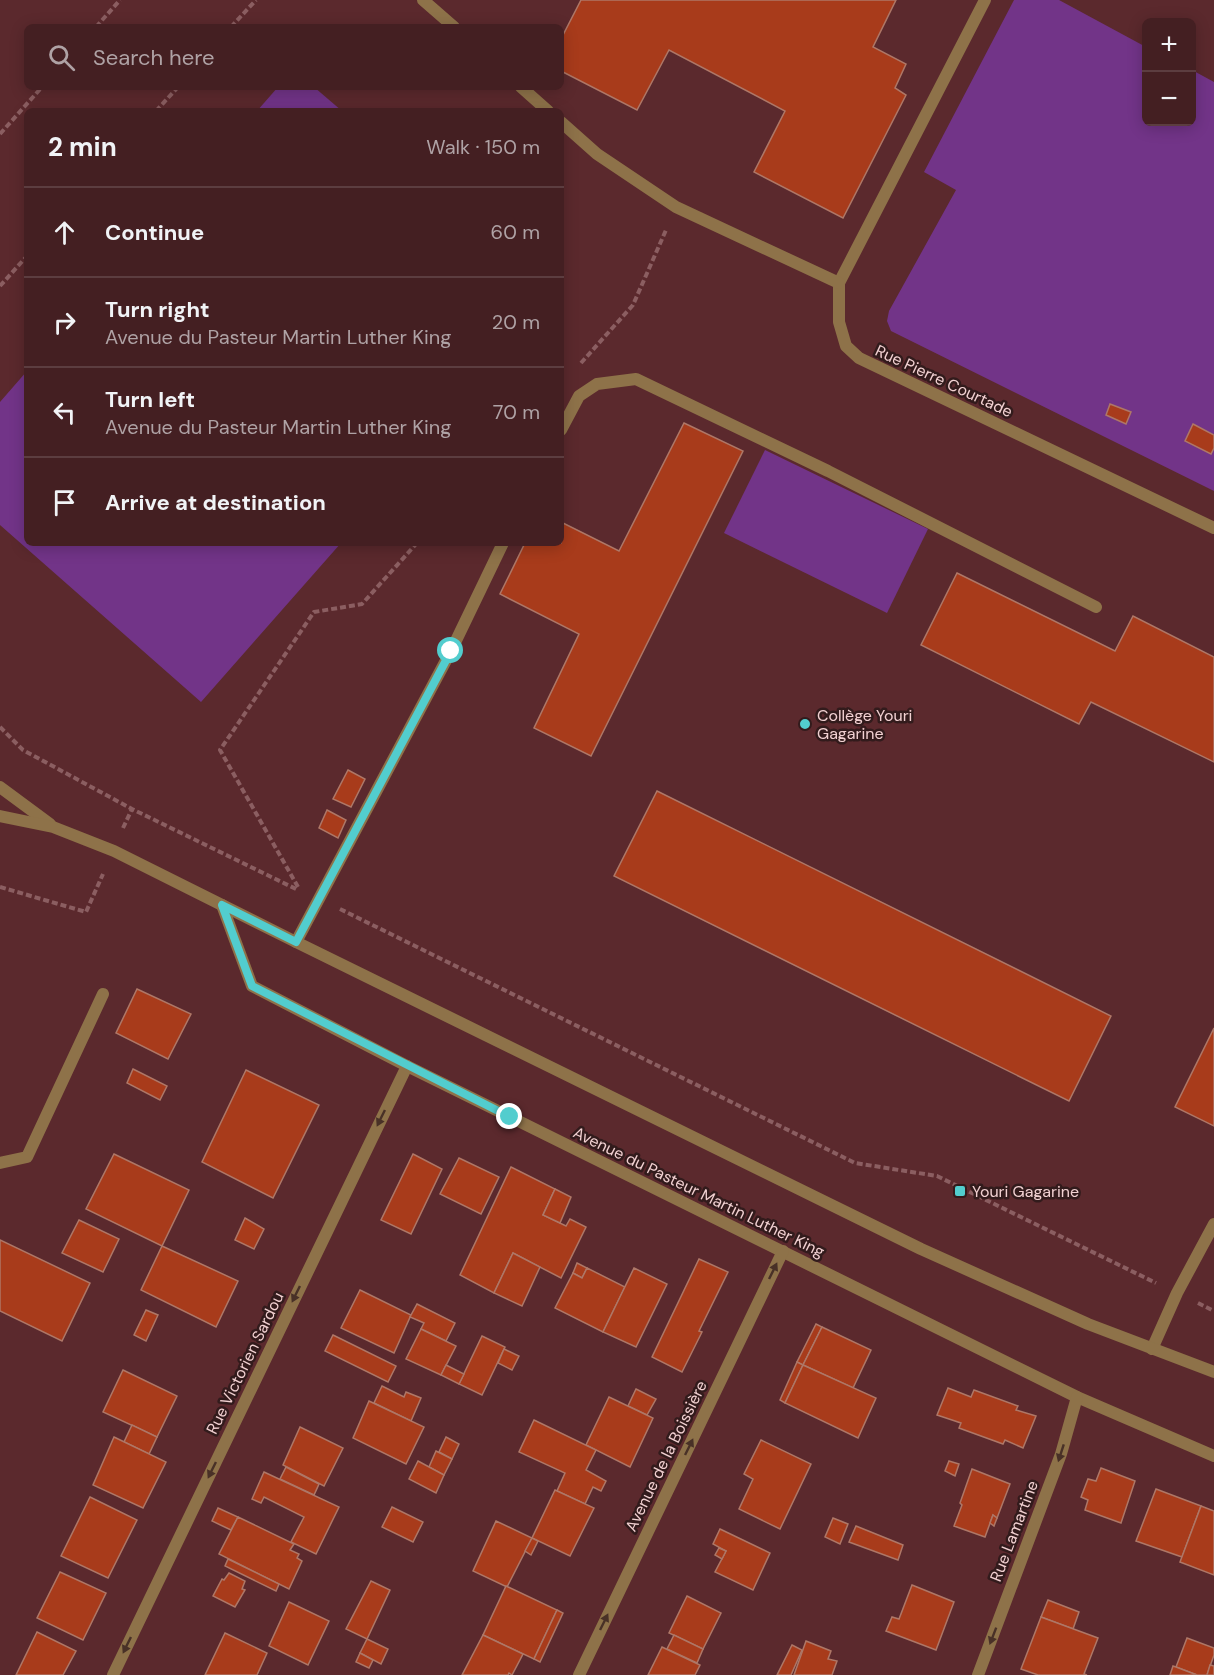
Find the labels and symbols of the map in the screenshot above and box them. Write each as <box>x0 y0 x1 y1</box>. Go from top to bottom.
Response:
street label: Rue Pierre Courtade <box>872 340 1016 422</box>
route start <box>437 637 463 663</box>
place label: Collège Youri Gagarine <box>817 705 912 744</box>
marker: Collège Youri Gagarine <box>798 717 812 731</box>
route end <box>496 1103 522 1129</box>
one-way arrow <box>376 1110 386 1127</box>
street label: Avenue du Pasteur Martin Luther King <box>570 1122 828 1262</box>
place label: Youri Gagarine <box>972 1181 1079 1202</box>
marker: Youri Gagarine <box>953 1184 967 1198</box>
one-way arrow <box>769 1262 778 1279</box>
one-way arrow <box>292 1286 301 1303</box>
street label: Rue Victorien Sardou <box>201 1288 289 1438</box>
street label: Avenue de la Boissière <box>620 1377 712 1535</box>
one-way arrow <box>684 1438 693 1455</box>
one-way arrow <box>1056 1444 1065 1462</box>
one-way arrow <box>207 1461 216 1478</box>
street label: Rue Lamartine <box>985 1478 1043 1584</box>
one-way arrow <box>600 1614 609 1631</box>
one-way arrow <box>988 1627 998 1645</box>
one-way arrow <box>123 1637 132 1654</box>

